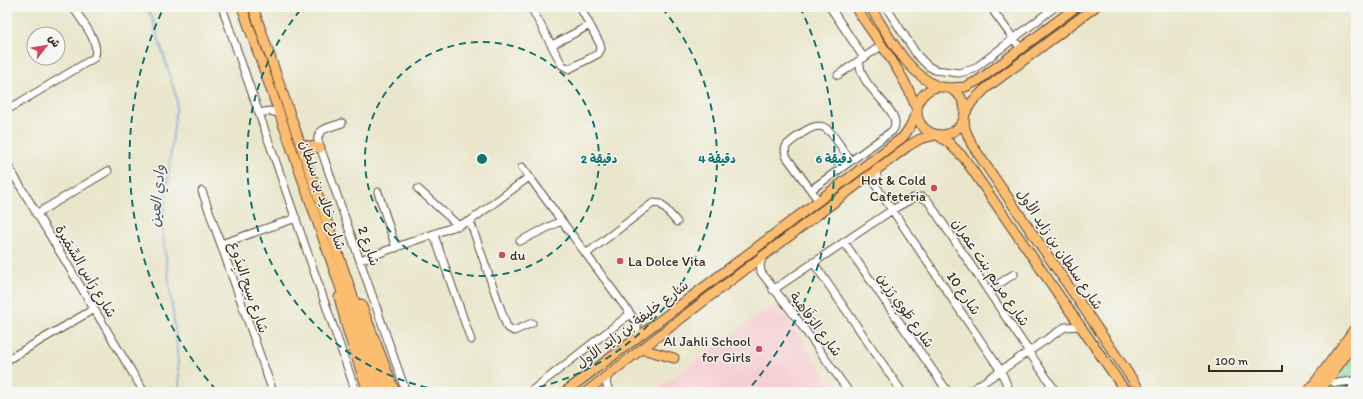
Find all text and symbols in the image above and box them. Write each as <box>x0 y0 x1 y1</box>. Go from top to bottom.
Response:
north arrow <box>26 26 66 66</box>
text: ش <box>45 33 63 50</box>
street label: شارع خالِد بن سلطان <box>295 138 349 253</box>
centre of rings <box>475 152 489 166</box>
text: 2 دقيقة <box>581 152 618 166</box>
text: 4 دقيقة <box>698 152 736 166</box>
text: 6 دقيقة <box>816 152 853 166</box>
water label: وادي العين <box>145 164 171 228</box>
place label: Hot & Cold Cafeteria <box>861 172 926 205</box>
marker: Hot & Cold Cafeteria <box>929 183 939 193</box>
street label: شارع سلطان بن زايد الأول <box>1012 185 1107 313</box>
street label: شارع مريم بنت عمران <box>947 215 1033 330</box>
street label: شارع رَأس السِّمَيرة <box>50 222 120 321</box>
street label: شارع 2 <box>353 224 383 269</box>
street label: شارع سِيح البِدُوع <box>222 239 272 336</box>
place label: du <box>510 247 526 264</box>
marker: du <box>497 250 507 260</box>
place label: La Dolce Vita <box>628 253 706 270</box>
marker: La Dolce Vita <box>615 256 625 266</box>
street label: شارع 10 <box>942 268 984 319</box>
street label: شارع طَوِي رَزِين <box>872 270 938 352</box>
street label: شارع خليفة بن زايد الأول <box>572 276 692 373</box>
street label: شارع الرَفَاهِية <box>785 288 846 360</box>
place label: Al Jahli School for Girls <box>663 333 751 366</box>
marker: Al Jahli School for Girls <box>754 344 764 354</box>
scale bar <box>1209 347 1282 373</box>
text: 100 m <box>1215 354 1248 368</box>

